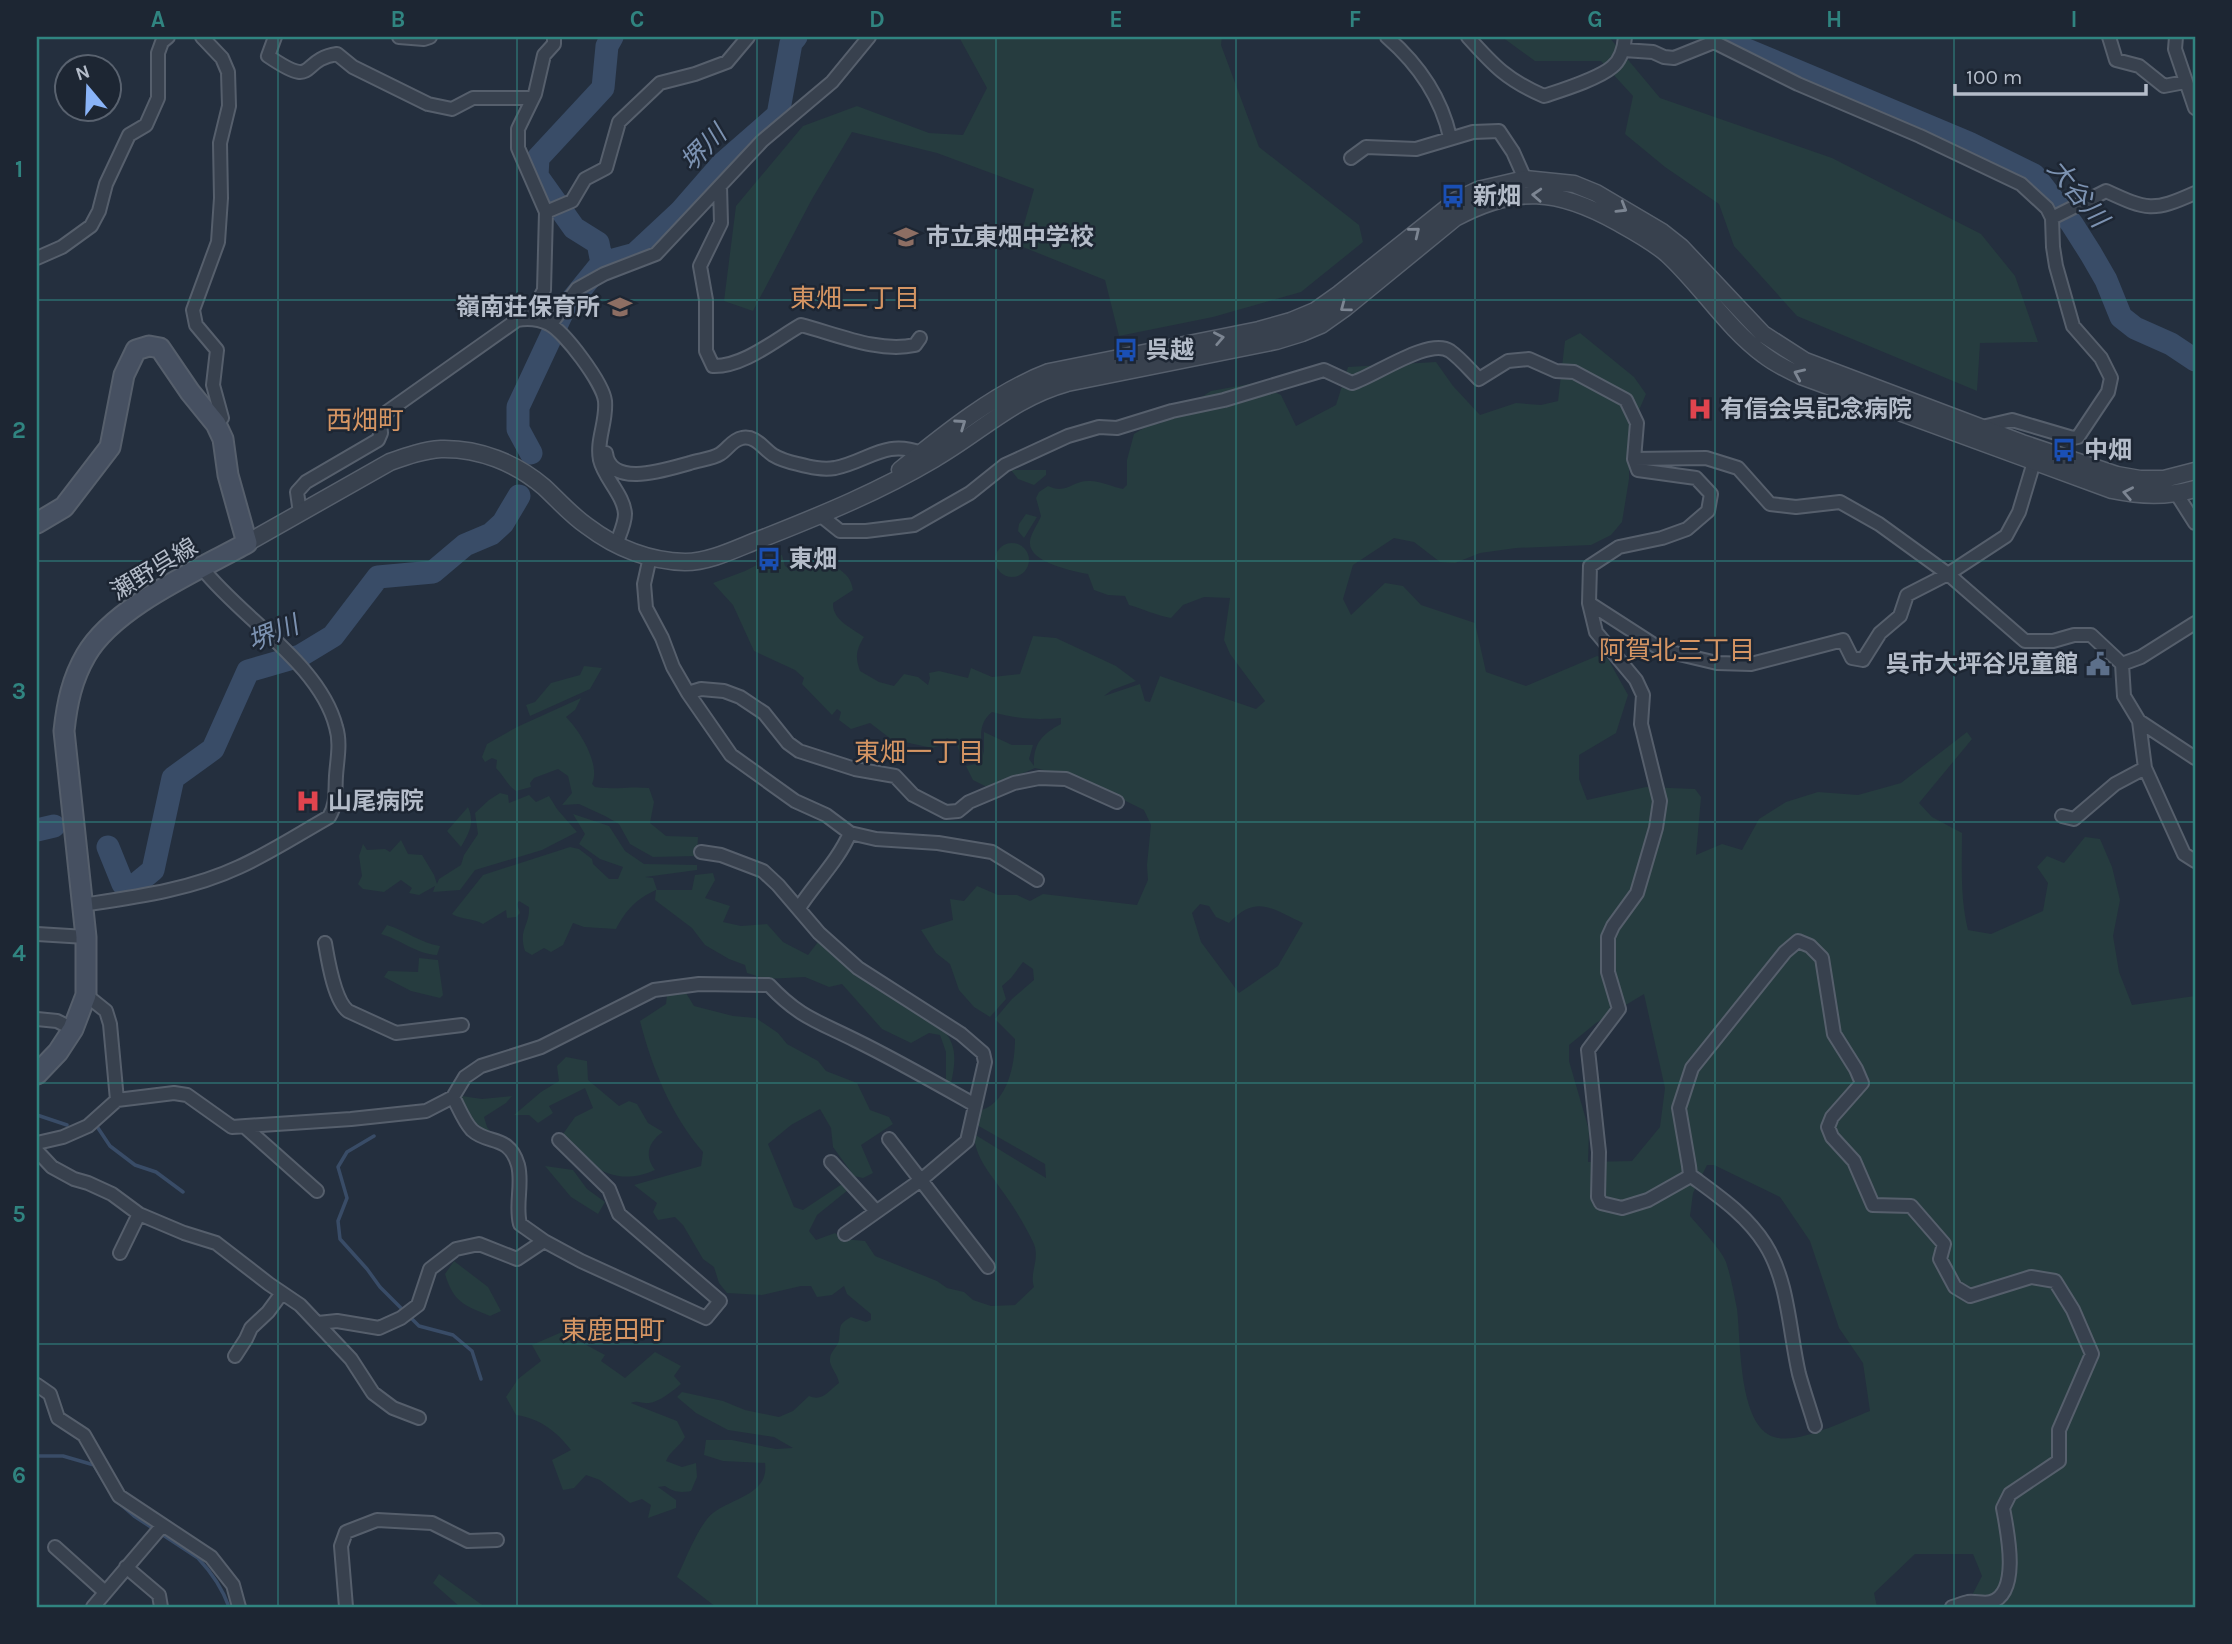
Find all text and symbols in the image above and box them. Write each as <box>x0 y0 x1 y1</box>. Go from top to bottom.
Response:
text: A <box>151 6 165 33</box>
text: B <box>391 6 405 33</box>
text: C <box>630 6 644 33</box>
text: D <box>869 6 885 33</box>
text: E <box>1109 6 1123 33</box>
text: F <box>1349 6 1361 33</box>
text: G <box>1587 6 1603 33</box>
text: H <box>1826 6 1842 33</box>
text: I <box>2070 6 2078 33</box>
north arrow <box>52 52 122 122</box>
scale bar <box>1955 52 2146 96</box>
text: N <box>73 60 93 85</box>
text: 100 m <box>1966 65 2023 89</box>
water label: 堺川 <box>674 117 735 178</box>
water label: 大谷川 <box>2041 153 2116 236</box>
text: 1 <box>15 156 23 183</box>
bus stop icon: 新畑 <box>1439 182 1467 210</box>
place label: 新畑 <box>1473 182 1521 210</box>
one-way arrow <box>1531 188 1542 203</box>
one-way arrow <box>1614 200 1627 213</box>
school or university icon: 市立東畑中学校 <box>892 223 920 251</box>
place label: 市立東畑中学校 <box>926 223 1094 251</box>
one-way arrow <box>1407 228 1420 240</box>
district label: 東畑二丁目 <box>790 283 920 314</box>
place label: 嶺南荘保育所 <box>456 293 600 321</box>
school or university icon: 嶺南荘保育所 <box>606 293 634 321</box>
one-way arrow <box>1341 298 1353 311</box>
one-way arrow <box>1213 331 1225 346</box>
bus stop icon: 呉越 <box>1112 336 1140 364</box>
place label: 呉越 <box>1146 336 1194 364</box>
one-way arrow <box>1794 369 1806 383</box>
hospital icon: 有信会呉記念病院 <box>1686 395 1714 423</box>
place label: 有信会呉記念病院 <box>1720 395 1912 423</box>
district label: 西畑町 <box>326 405 404 436</box>
text: 2 <box>12 417 26 444</box>
one-way arrow <box>953 420 966 432</box>
bus stop icon: 中畑 <box>2050 436 2078 464</box>
place label: 中畑 <box>2084 436 2132 464</box>
one-way arrow <box>2122 487 2134 502</box>
street label: 瀬野呉線 <box>106 532 202 606</box>
bus stop icon: 東畑 <box>755 545 783 573</box>
place label: 東畑 <box>789 545 837 573</box>
water label: 堺川 <box>243 608 306 658</box>
district label: 阿賀北三丁目 <box>1599 635 1755 666</box>
place label: 呉市大坪谷児童館 <box>1886 650 2078 678</box>
public building icon: 呉市大坪谷児童館 <box>2084 650 2112 678</box>
text: 3 <box>12 678 26 705</box>
district label: 東畑一丁目 <box>854 737 984 768</box>
hospital icon: 山尾病院 <box>294 787 322 815</box>
place label: 山尾病院 <box>328 787 424 815</box>
text: 4 <box>12 940 26 967</box>
text: 5 <box>12 1201 26 1228</box>
district label: 東鹿田町 <box>561 1315 665 1346</box>
text: 6 <box>12 1462 26 1489</box>

